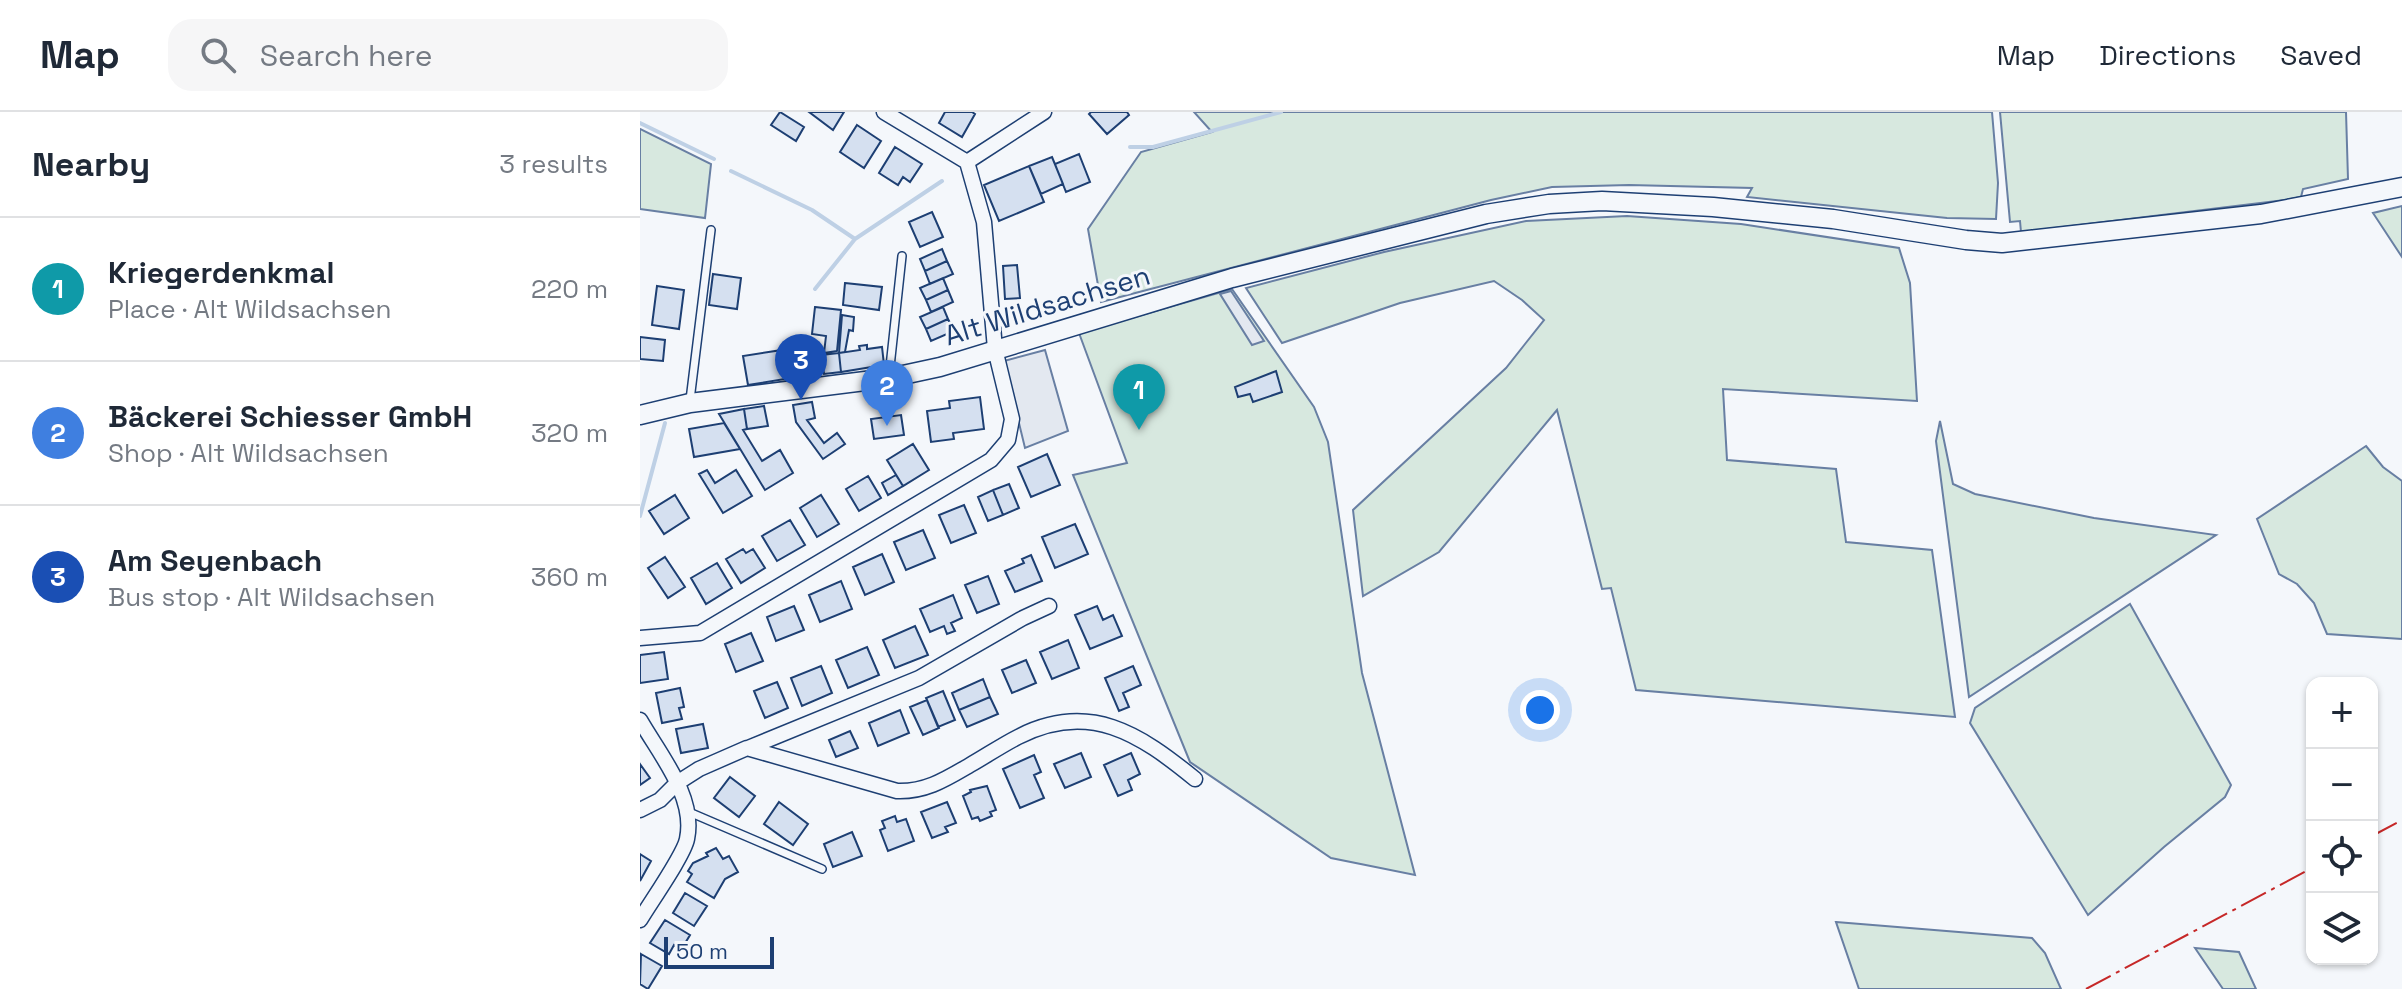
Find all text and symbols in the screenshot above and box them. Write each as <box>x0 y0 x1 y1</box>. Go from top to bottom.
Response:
search box <box>168 19 728 91</box>
text: Map <box>40 31 120 79</box>
icon: search <box>196 33 240 77</box>
text: Search here <box>260 36 433 75</box>
text: Map <box>1997 37 2055 73</box>
text: Directions <box>2099 37 2236 73</box>
text: Saved <box>2280 37 2362 73</box>
text: Nearby <box>32 143 150 186</box>
text: 3 results <box>499 147 608 181</box>
text: Kriegerdenkmal <box>108 253 335 292</box>
street label: Alt Wildsachsen <box>940 257 1154 353</box>
text: 1 <box>52 272 64 306</box>
text: 220 m <box>531 272 608 306</box>
text: Place · Alt Wildsachsen <box>108 292 392 326</box>
pin: 3 <box>775 334 827 400</box>
pin: 2 <box>861 360 913 426</box>
pin: 1 <box>1113 364 1165 430</box>
text: Bäckerei Schiesser GmbH <box>108 397 472 436</box>
text: 2 <box>50 416 66 450</box>
text: 320 m <box>531 416 608 450</box>
text: Shop · Alt Wildsachsen <box>108 436 389 470</box>
text: Am Seyenbach <box>108 541 322 580</box>
text: 3 <box>50 560 66 594</box>
text: 360 m <box>531 560 608 594</box>
text: Bus stop · Alt Wildsachsen <box>108 580 435 614</box>
map controls <box>2306 677 2378 965</box>
button: + <box>2306 677 2378 749</box>
your location <box>1520 690 1560 730</box>
button: − <box>2306 749 2378 821</box>
button: locate <box>2306 821 2378 893</box>
button: layers <box>2306 893 2378 965</box>
scale bar <box>664 933 774 969</box>
text: 50 m <box>676 937 728 965</box>

